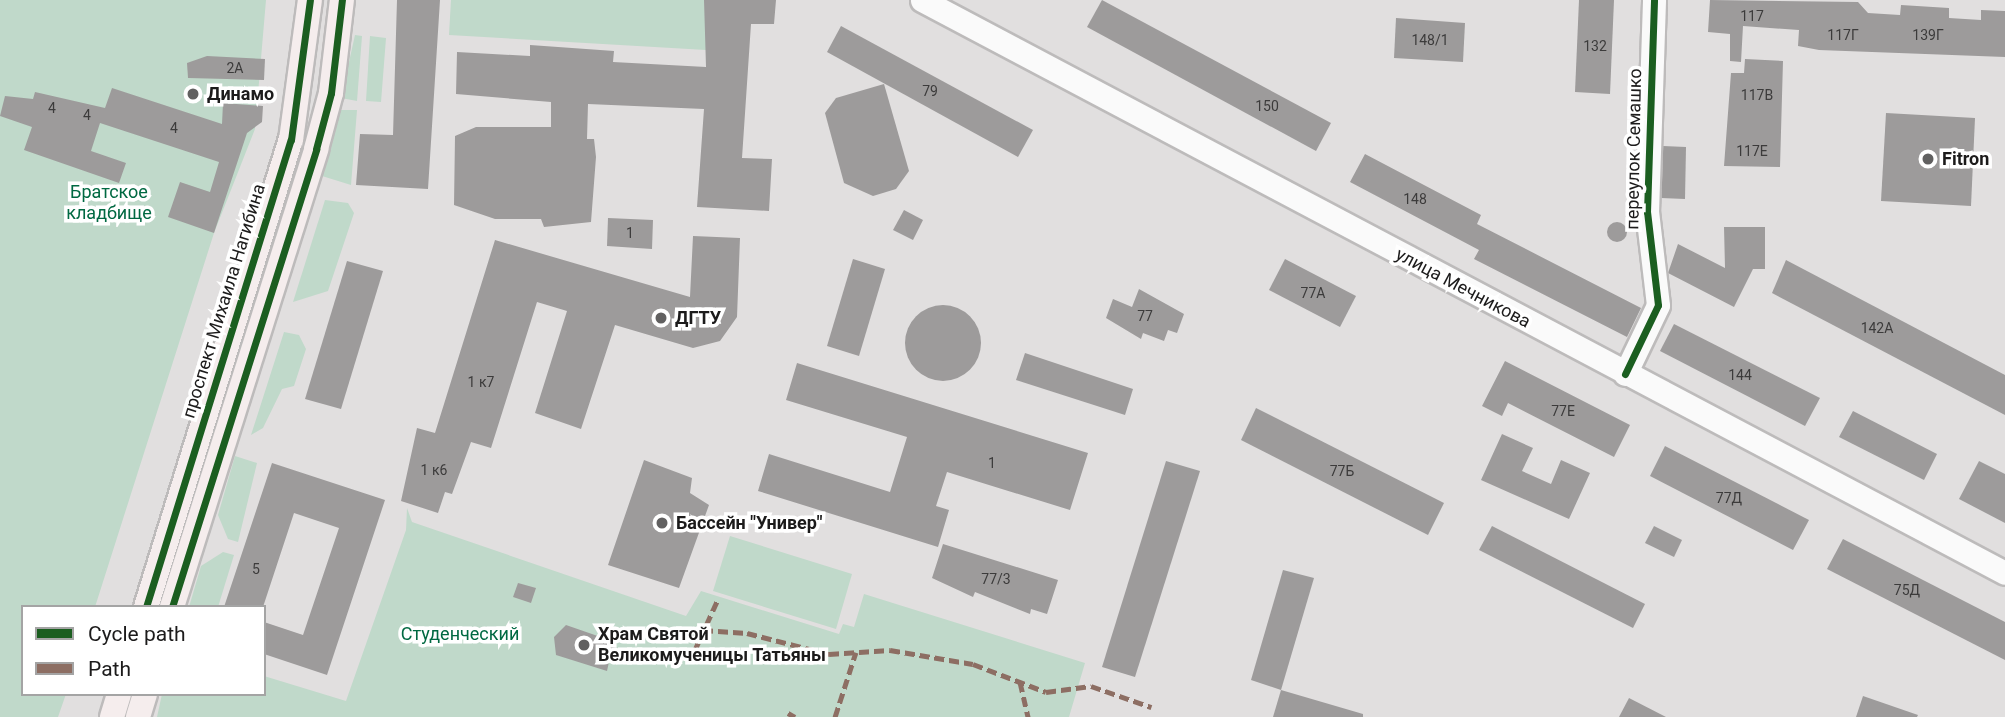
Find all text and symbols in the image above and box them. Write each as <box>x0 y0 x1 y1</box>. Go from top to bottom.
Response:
house number: 117 <box>1740 8 1764 24</box>
house number: 117Г <box>1827 27 1859 43</box>
house number: 139Г <box>1912 27 1944 43</box>
house number: 148/1 <box>1411 32 1449 48</box>
house number: 132 <box>1583 38 1607 54</box>
house number: 2А <box>226 60 244 76</box>
street label: переулок Семашко <box>1622 68 1646 230</box>
place label: Динамо <box>207 83 274 105</box>
house number: 79 <box>922 83 938 99</box>
marker: Динамо <box>185 86 201 102</box>
house number: 117В <box>1741 87 1773 103</box>
house number: 150 <box>1255 98 1279 114</box>
house number: 4 <box>48 100 56 116</box>
house number: 4 <box>83 107 91 123</box>
house number: 4 <box>170 120 178 136</box>
house number: 117Е <box>1736 143 1768 159</box>
place label: Fitron <box>1942 148 1989 170</box>
marker: Fitron <box>1920 151 1936 167</box>
street label: проспект Михаила Нагибина <box>178 181 270 421</box>
park label: Братское кладбище <box>66 182 152 224</box>
house number: 148 <box>1403 191 1427 207</box>
house number: 1 <box>626 225 634 241</box>
street label: улица Мечникова <box>1392 243 1534 333</box>
house number: 77А <box>1301 285 1325 301</box>
place label: ДГТУ <box>675 307 721 329</box>
house number: 77 <box>1137 308 1153 324</box>
marker: ДГТУ <box>653 310 669 326</box>
house number: 142А <box>1861 320 1893 336</box>
house number: 144 <box>1728 367 1752 383</box>
house number: 1 к7 <box>468 374 494 390</box>
house number: 77Е <box>1551 403 1575 419</box>
house number: 1 <box>988 455 996 471</box>
house number: 1 к6 <box>421 462 447 478</box>
house number: 77Б <box>1330 463 1354 479</box>
house number: 77Д <box>1716 490 1742 506</box>
place label: Бассейн "Универ" <box>676 512 822 534</box>
marker: Бассейн "Универ" <box>654 515 670 531</box>
house number: 5 <box>252 561 260 577</box>
house number: 77/3 <box>981 571 1011 587</box>
house number: 75Д <box>1894 582 1920 598</box>
legend <box>21 605 266 696</box>
text: Cycle path <box>88 622 186 646</box>
park label: Студенческий <box>401 623 519 645</box>
place label: Храм Святой Великомученицы Татьяны <box>598 624 826 666</box>
marker: Храм Святой Великомученицы Татьяны <box>576 637 592 653</box>
text: Path <box>88 657 131 681</box>

